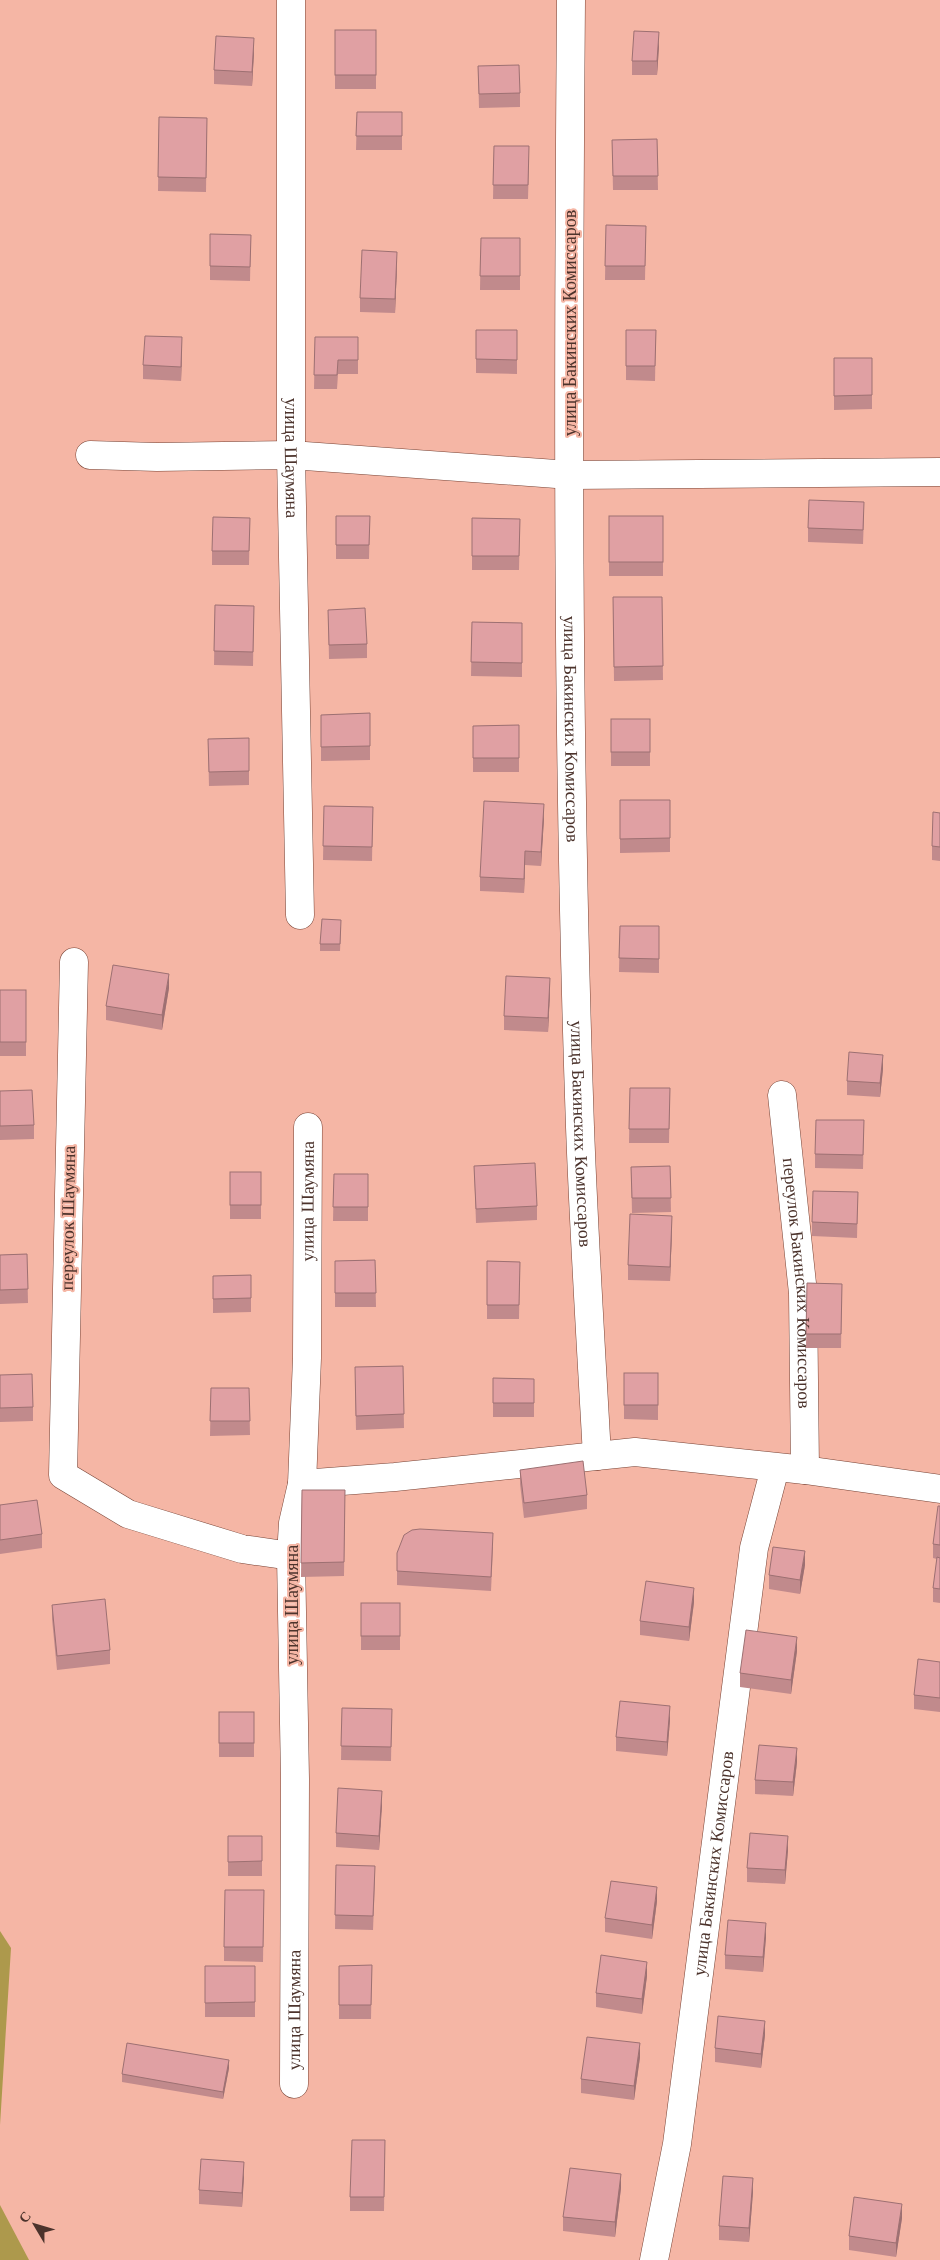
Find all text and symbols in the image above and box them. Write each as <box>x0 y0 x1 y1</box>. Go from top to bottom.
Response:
street label: улица Бакинских Комиссаров <box>560 210 580 436</box>
street label: улица Шаумяна <box>281 398 302 518</box>
street label: улица Бакинских Комиссаров <box>560 616 583 843</box>
street label: улица Бакинских Комиссаров <box>567 1020 595 1248</box>
street label: улица Шаумяна <box>297 1141 318 1261</box>
street label: переулок Шаумяна <box>57 1145 79 1291</box>
street label: переулок Бакинских Комиссаров <box>779 1157 814 1409</box>
street label: улица Шаумяна <box>282 1545 302 1665</box>
street label: улица Бакинских Комиссаров <box>689 1750 738 1977</box>
street label: улица Шаумяна <box>284 1950 304 2070</box>
north arrow <box>10 2200 60 2250</box>
text: С <box>16 2209 34 2226</box>

